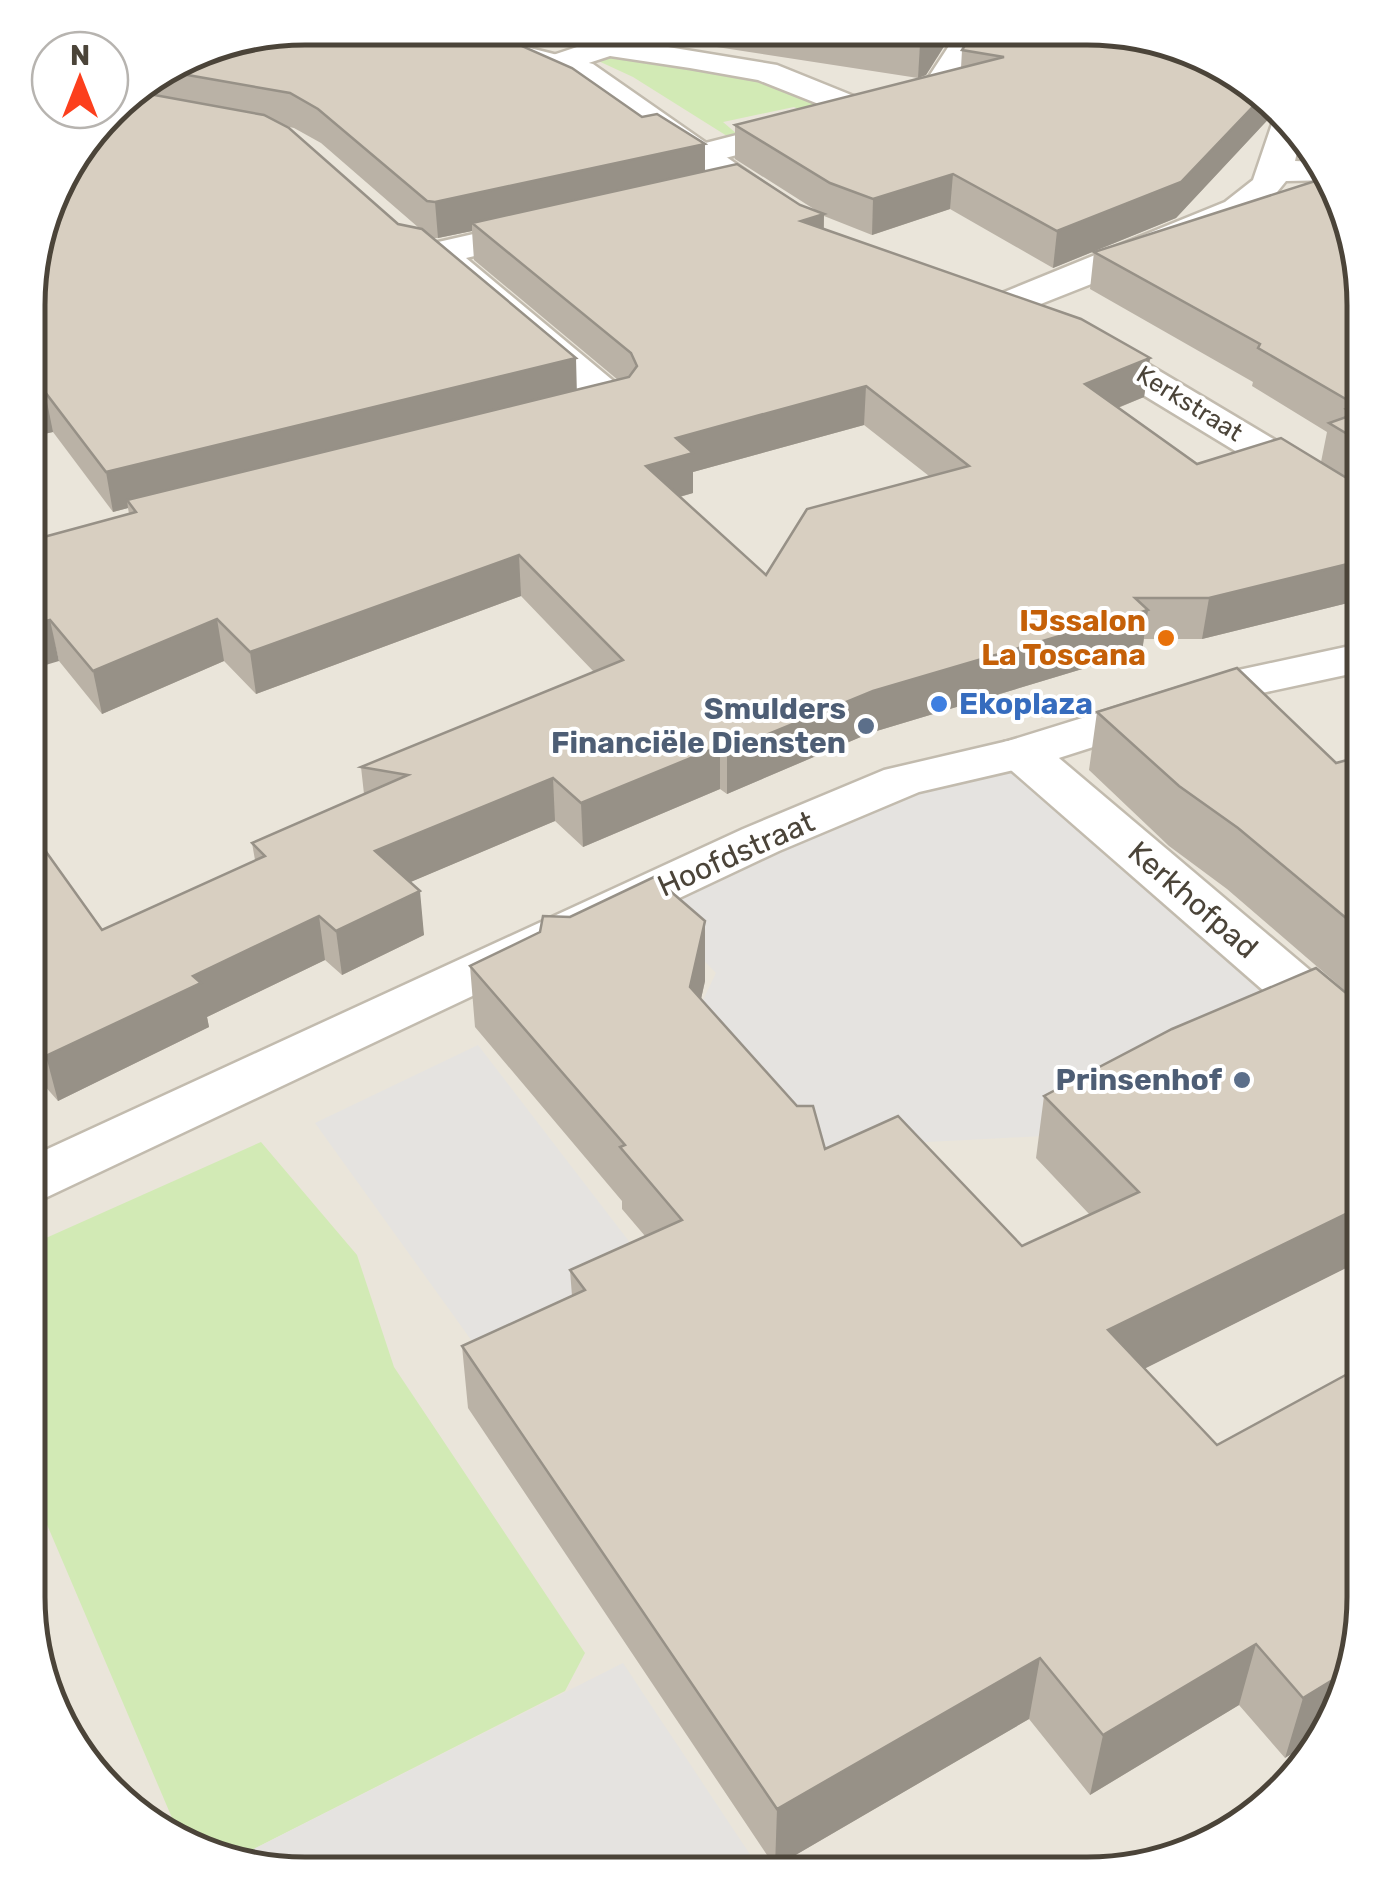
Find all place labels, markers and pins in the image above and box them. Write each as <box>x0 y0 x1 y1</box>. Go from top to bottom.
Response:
place label: IJssalon La Toscana <box>981 603 1146 673</box>
marker: IJssalon La Toscana <box>1155 627 1177 649</box>
place label: Ekoplaza <box>959 686 1093 722</box>
place label: Smulders Financiële Diensten <box>551 691 846 761</box>
marker: Ekoplaza <box>928 693 950 715</box>
marker: Smulders Financiële Diensten <box>855 715 877 737</box>
place label: Prinsenhof <box>1056 1062 1223 1098</box>
marker: Prinsenhof <box>1231 1069 1253 1091</box>

